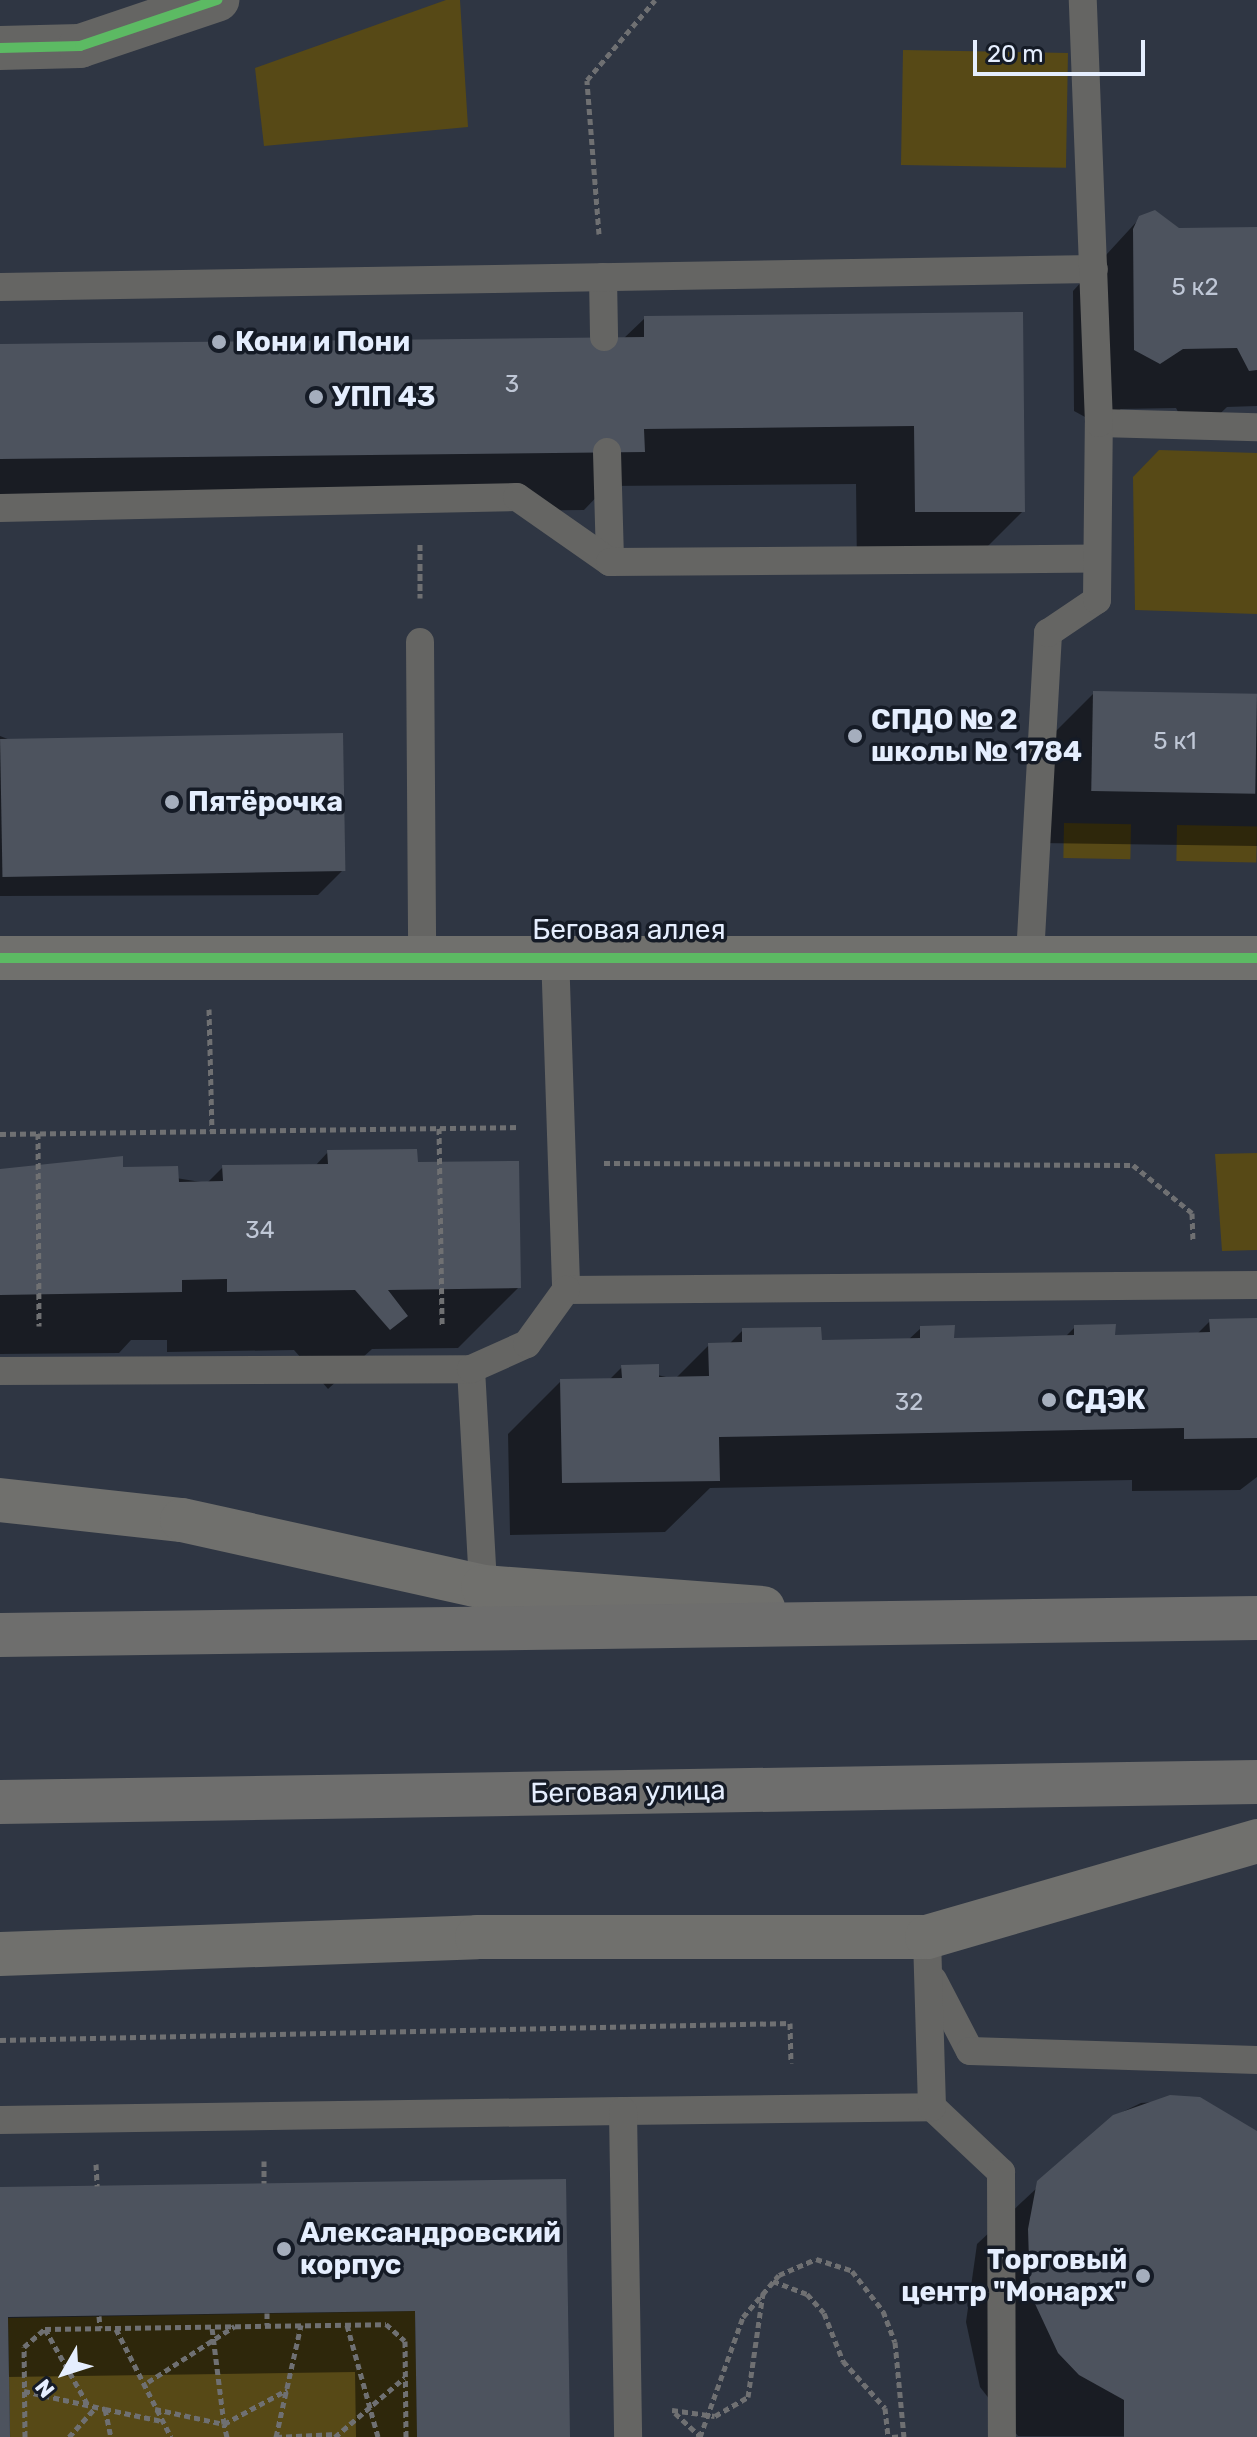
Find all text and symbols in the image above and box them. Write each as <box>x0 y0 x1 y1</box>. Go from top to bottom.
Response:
scale bar <box>977 24 1149 74</box>
text: 20 m <box>987 40 1044 68</box>
house number: 5 к2 <box>1171 274 1219 302</box>
place label: Кони и Пони <box>235 325 410 359</box>
marker: Кони и Пони <box>210 333 228 351</box>
house number: 3 <box>505 371 519 399</box>
place label: УПП 43 <box>332 380 435 414</box>
marker: УПП 43 <box>307 388 325 406</box>
place label: СПДО № 2 школы № 1784 <box>871 703 1082 769</box>
marker: СПДО № 2 школы № 1784 <box>846 727 864 745</box>
house number: 5 к1 <box>1153 728 1197 756</box>
place label: Пятёрочка <box>188 785 343 819</box>
marker: Пятёрочка <box>163 793 181 811</box>
street label: Беговая аллея <box>532 913 726 947</box>
house number: 34 <box>245 1217 275 1245</box>
place label: СДЭК <box>1065 1383 1146 1417</box>
house number: 32 <box>895 1389 923 1417</box>
marker: СДЭК <box>1040 1391 1058 1409</box>
street label: Беговая улица <box>530 1773 726 1811</box>
place label: Александровский корпус <box>300 2216 561 2282</box>
marker: Александровский корпус <box>275 2240 293 2258</box>
place label: Торговый центр "Монарх" <box>901 2243 1127 2309</box>
marker: Торговый центр "Монарх" <box>1134 2267 1152 2285</box>
north arrow <box>24 2333 104 2413</box>
text: N <box>29 2374 60 2403</box>

